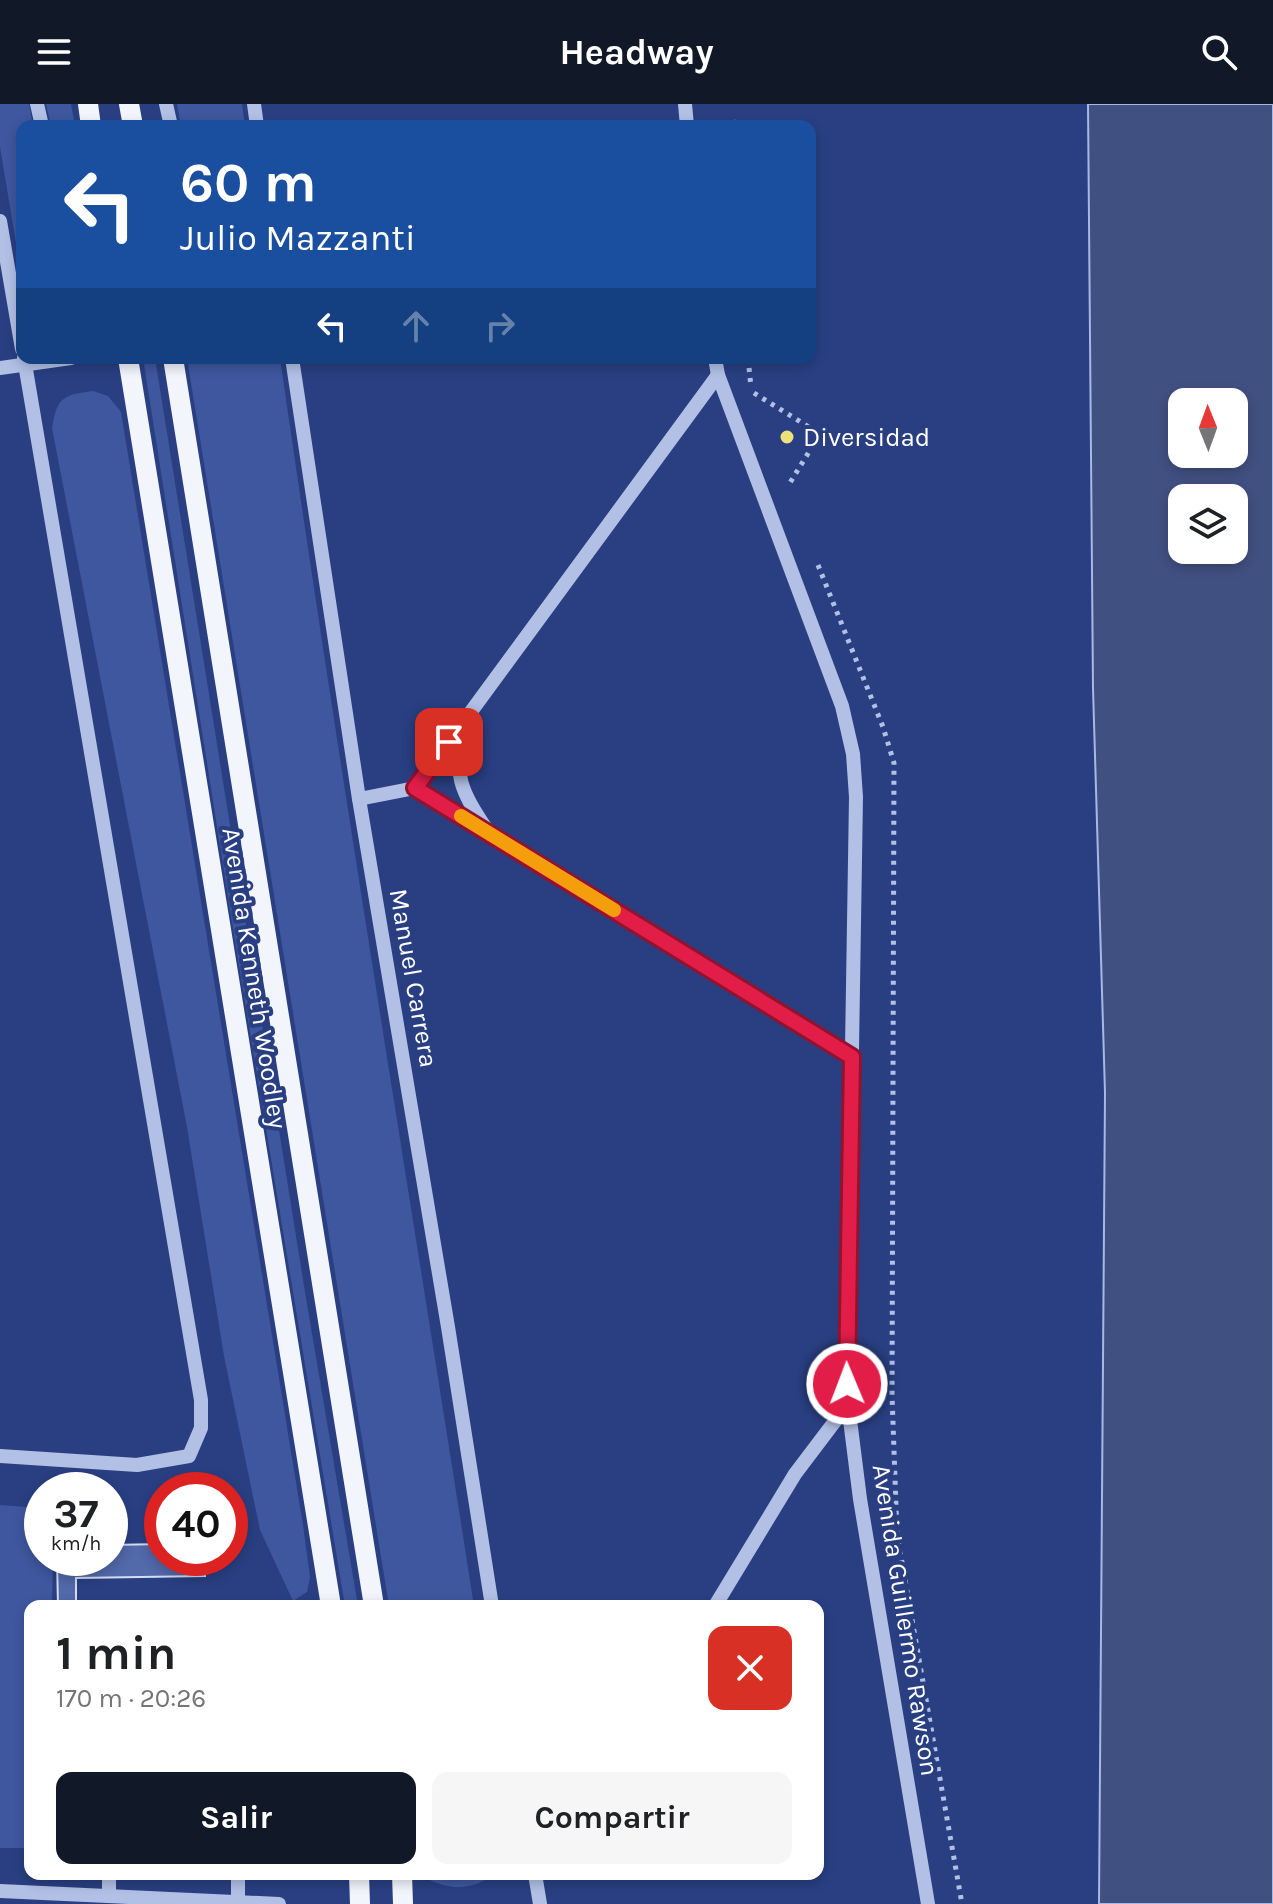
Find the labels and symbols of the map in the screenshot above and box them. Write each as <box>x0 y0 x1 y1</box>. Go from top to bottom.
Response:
north arrow <box>1168 388 1248 468</box>
place label: Diversidad <box>803 422 930 453</box>
marker: Diversidad <box>778 428 796 446</box>
pin <box>415 708 483 776</box>
street label: Avenida Kenneth Woodley <box>215 825 294 1131</box>
street label: Manuel Carrera <box>383 886 444 1070</box>
position arrow <box>805 1342 889 1426</box>
street label: Avenida Guillermo Rawson <box>866 1462 945 1778</box>
speed limit sign: 40 <box>144 1472 248 1576</box>

